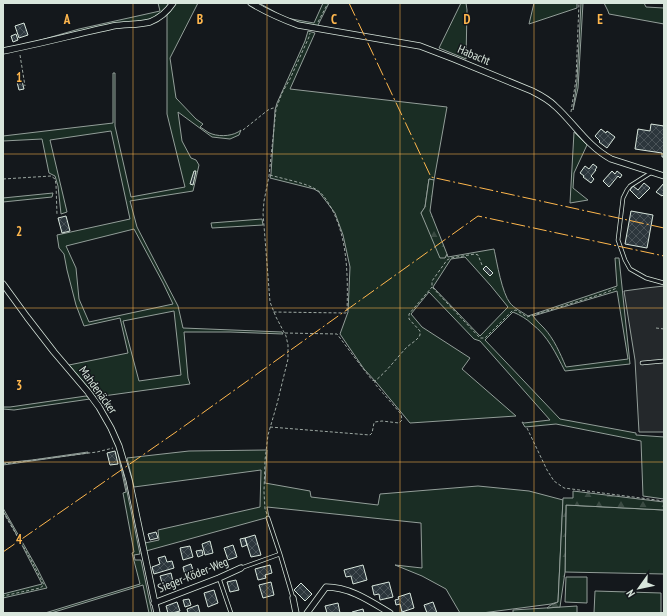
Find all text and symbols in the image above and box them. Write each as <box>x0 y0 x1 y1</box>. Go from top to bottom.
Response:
text: A <box>63 11 71 28</box>
text: B <box>197 11 203 28</box>
text: C <box>331 11 337 28</box>
text: D <box>464 11 471 28</box>
text: E <box>597 11 603 28</box>
street label: Habacht <box>456 41 493 68</box>
text: 1 <box>16 69 22 86</box>
text: 2 <box>16 223 22 240</box>
street label: Mahdenäcker <box>76 363 121 417</box>
text: 3 <box>16 377 22 394</box>
text: 4 <box>16 531 23 548</box>
street label: Sieger-Köder-Weg <box>155 554 230 595</box>
north arrow <box>619 568 659 608</box>
text: N <box>623 587 638 600</box>

